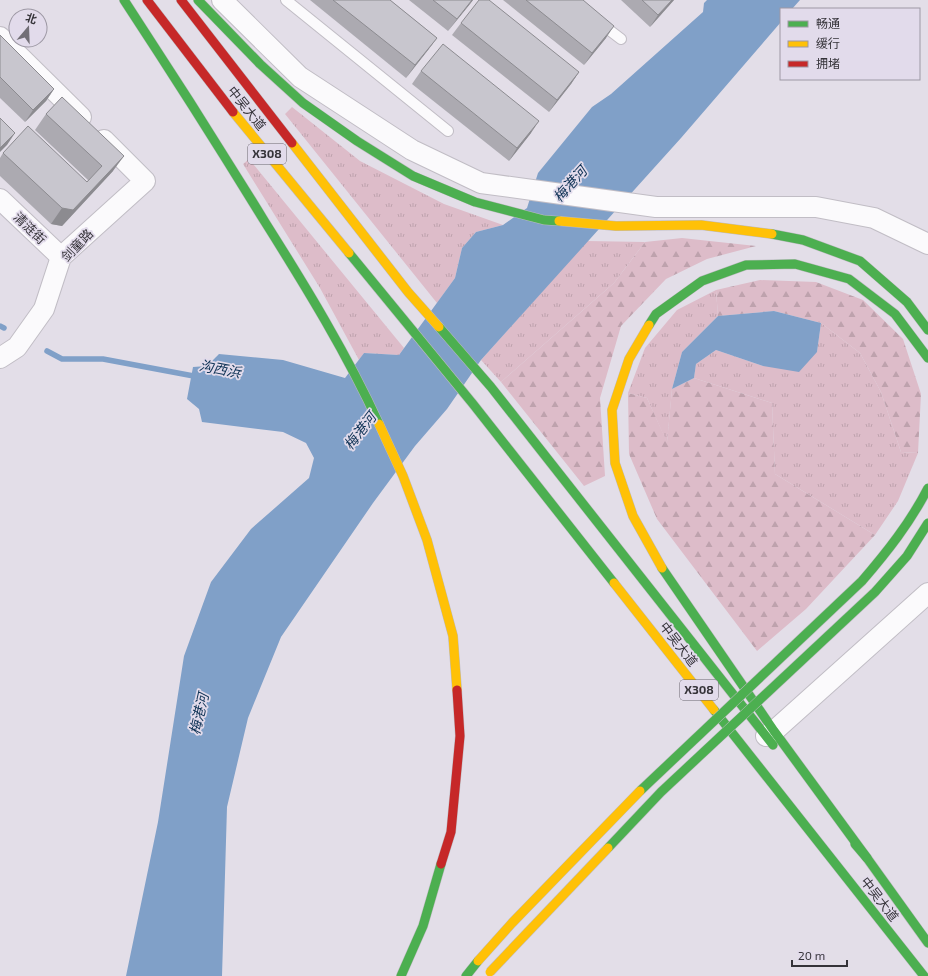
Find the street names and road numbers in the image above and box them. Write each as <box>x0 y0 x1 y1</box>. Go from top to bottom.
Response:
street label: 中吴大道 <box>224 83 270 133</box>
road number: X308 <box>248 144 286 164</box>
street label: 清涟街 <box>10 209 50 247</box>
street label: 剑童路 <box>58 225 96 265</box>
street label: 中吴大道 <box>657 619 701 669</box>
road number: X308 <box>680 680 718 700</box>
street label: 中吴大道 <box>858 874 902 924</box>

